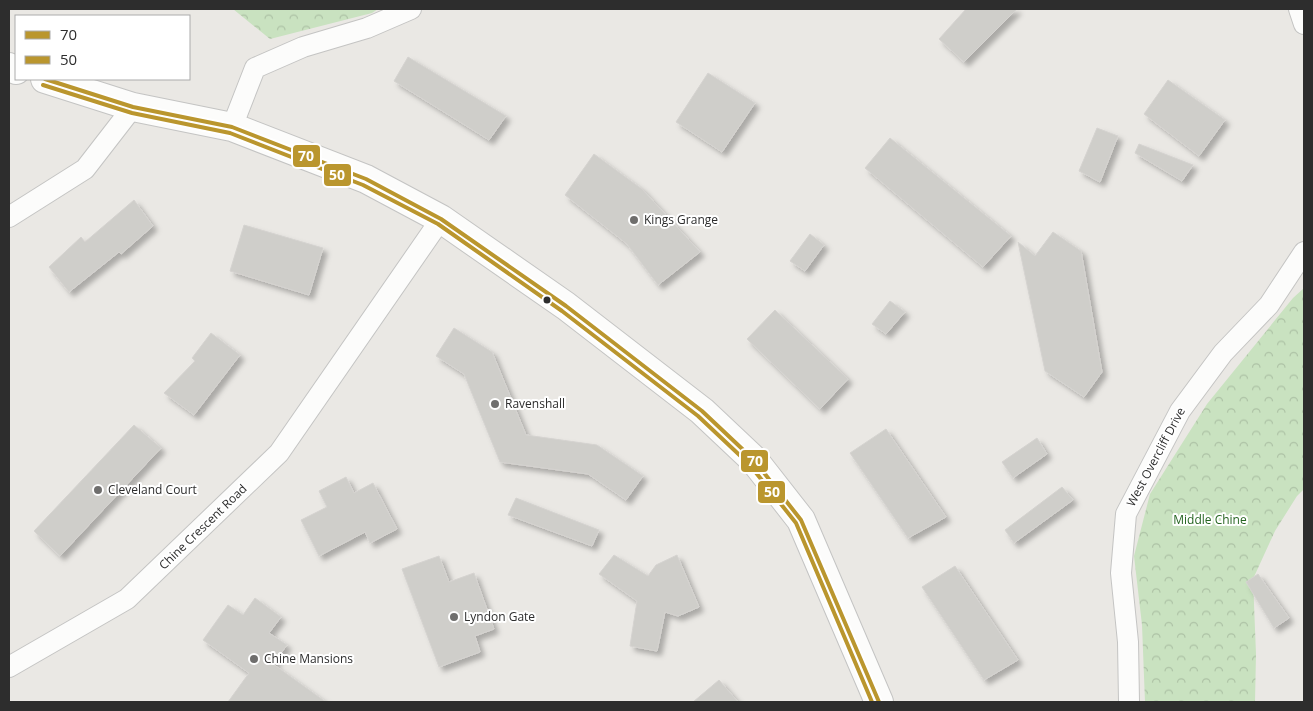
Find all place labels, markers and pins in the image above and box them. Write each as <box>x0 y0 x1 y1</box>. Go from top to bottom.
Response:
place label: Kings Grange <box>644 211 718 228</box>
marker: Kings Grange <box>628 214 640 226</box>
unlabelled marker <box>542 295 552 305</box>
place label: Ravenshall <box>505 395 565 412</box>
marker: Ravenshall <box>489 398 501 410</box>
place label: Cleveland Court <box>108 481 197 498</box>
marker: Cleveland Court <box>92 484 104 496</box>
place label: Lyndon Gate <box>464 608 535 625</box>
marker: Lyndon Gate <box>448 611 460 623</box>
place label: Chine Mansions <box>264 650 353 667</box>
marker: Chine Mansions <box>248 653 260 665</box>

